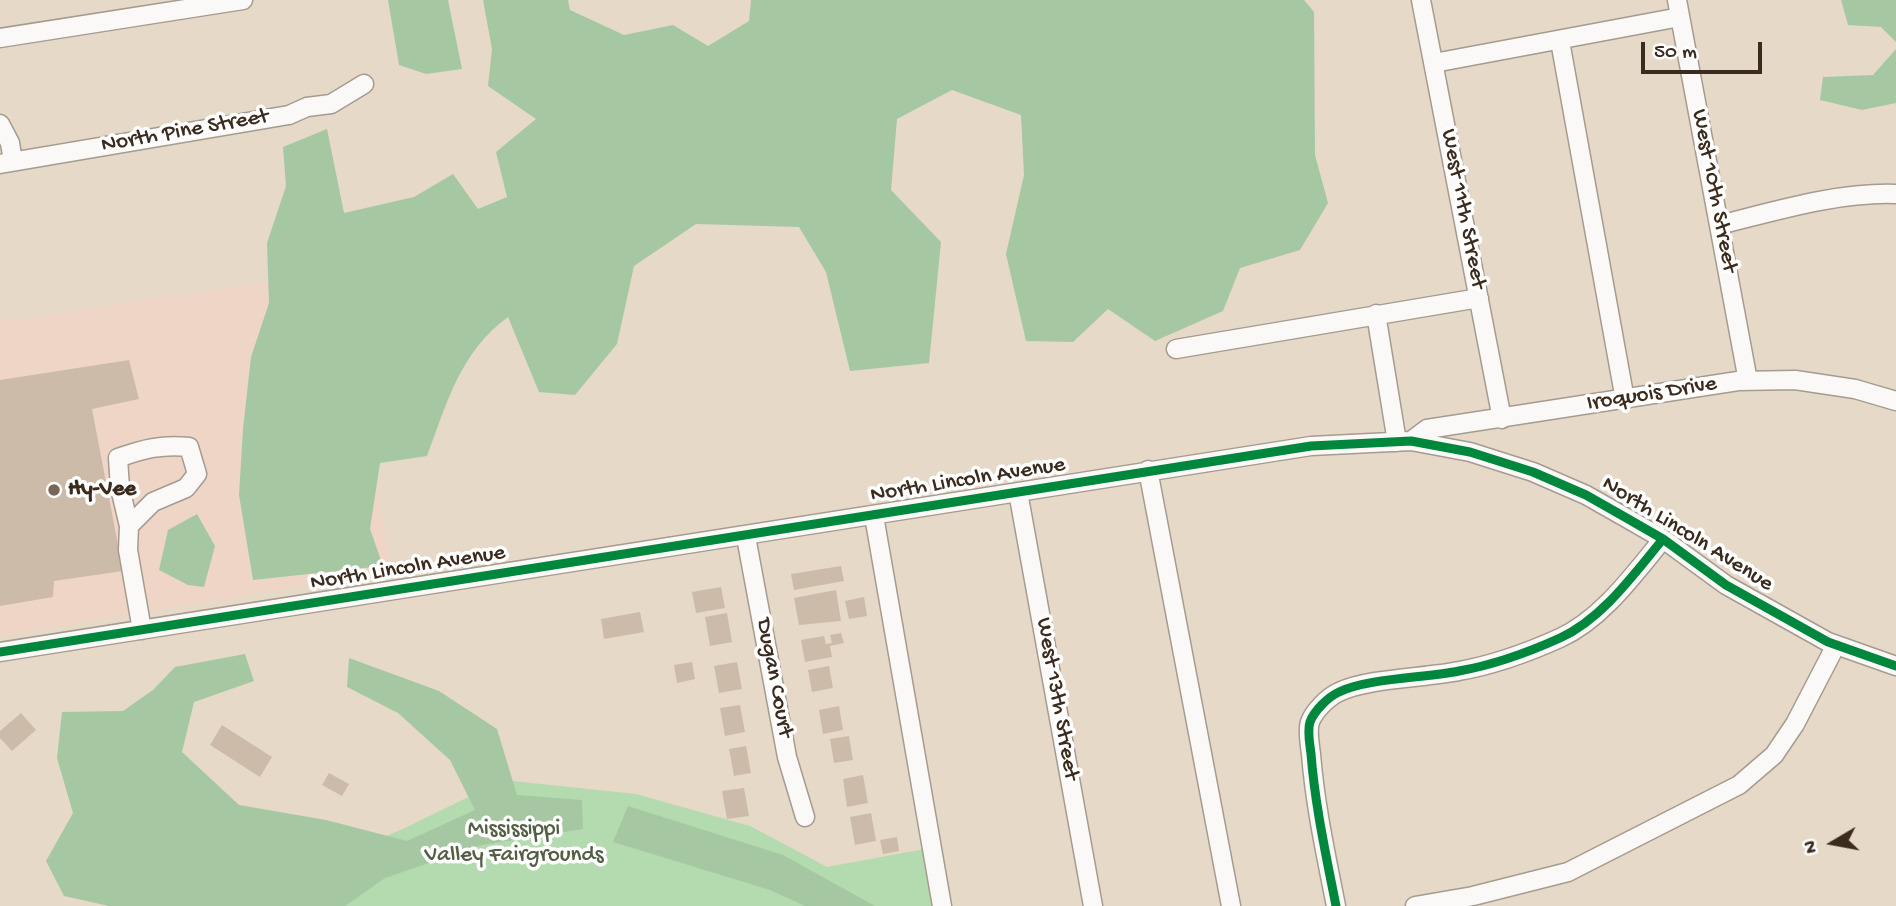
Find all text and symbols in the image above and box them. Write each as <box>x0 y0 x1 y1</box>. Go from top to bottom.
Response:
scale bar <box>1644 28 1765 72</box>
text: 50 m <box>1654 41 1697 66</box>
street label: North Pine Street <box>99 104 271 160</box>
street label: West 10th Street <box>1684 107 1742 275</box>
street label: West 11th Street <box>1433 127 1491 291</box>
street label: Iroquois Drive <box>1585 371 1719 419</box>
street label: North Lincoln Avenue <box>869 452 1067 510</box>
street label: North Lincoln Avenue <box>1596 471 1778 599</box>
place label: Hy-Vee <box>68 476 136 504</box>
marker: Hy-Vee <box>46 482 62 498</box>
street label: North Lincoln Avenue <box>309 540 507 598</box>
street label: Dugan Court <box>748 616 798 740</box>
street label: West 13th Street <box>1028 616 1084 782</box>
north arrow <box>1798 808 1868 878</box>
park label: Mississippi Valley Fairgrounds <box>425 816 603 870</box>
text: N <box>1799 839 1824 855</box>

